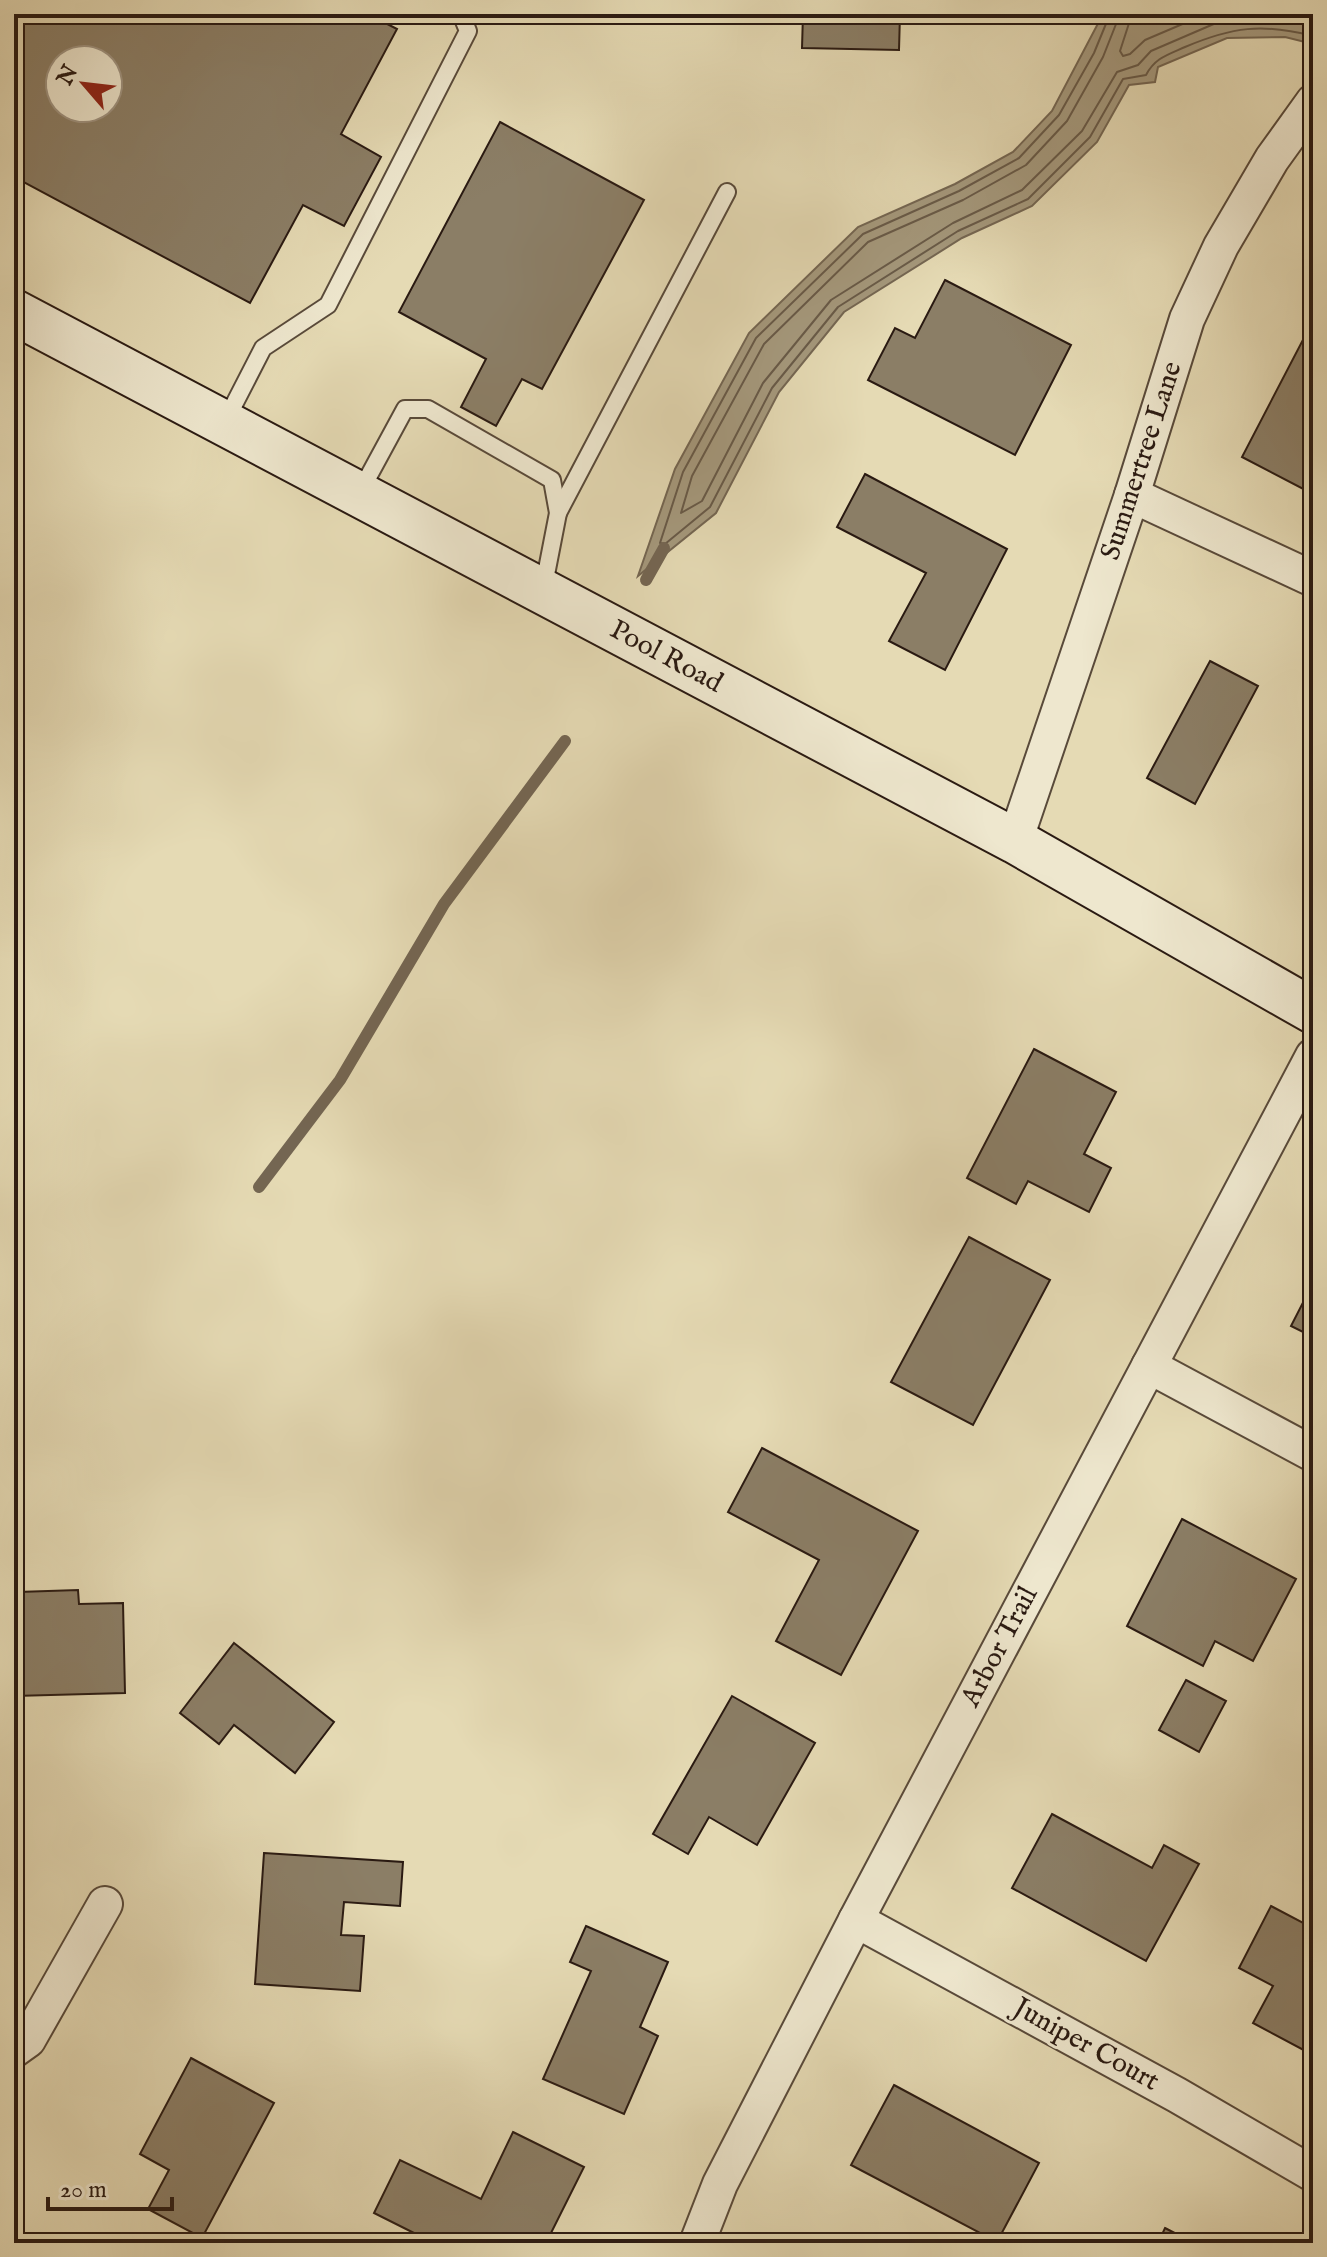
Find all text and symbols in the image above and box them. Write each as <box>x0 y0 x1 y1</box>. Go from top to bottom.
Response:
north arrow <box>44 44 124 124</box>
text: N <box>51 61 85 91</box>
street label: Summertree Lane <box>1093 357 1191 565</box>
street label: Pool Road <box>604 613 728 701</box>
street label: Arbor Trail <box>953 1580 1046 1714</box>
street label: Juniper Court <box>1004 1989 1165 2100</box>
scale bar <box>48 2161 172 2211</box>
text: 20 m <box>60 2175 107 2206</box>

